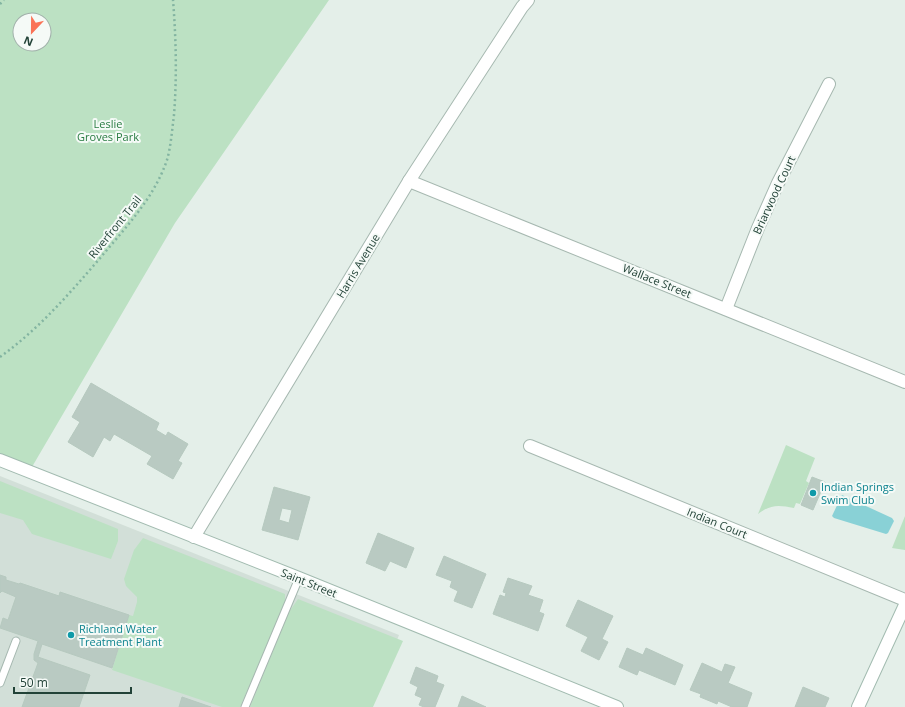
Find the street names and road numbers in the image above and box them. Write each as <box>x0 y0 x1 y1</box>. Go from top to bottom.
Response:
street label: Briarwood Court <box>749 153 798 236</box>
street label: Riverfront Trail <box>85 192 144 261</box>
street label: Harris Avenue <box>333 231 383 301</box>
street label: Wallace Street <box>621 260 694 301</box>
street label: Indian Court <box>685 504 750 541</box>
street label: Saint Street <box>279 564 339 601</box>

